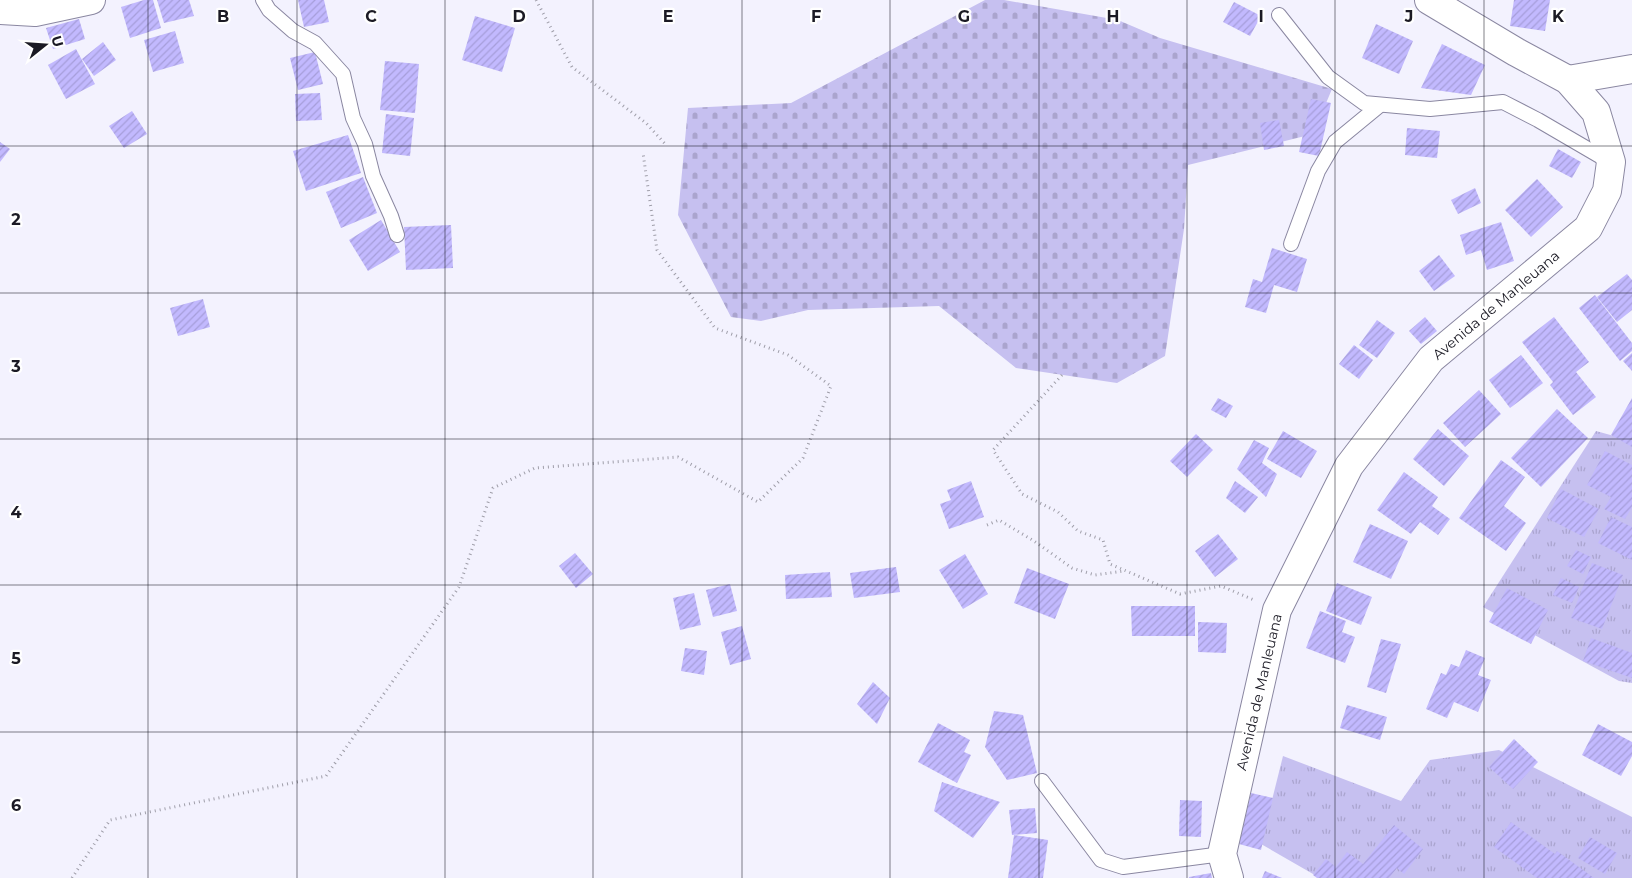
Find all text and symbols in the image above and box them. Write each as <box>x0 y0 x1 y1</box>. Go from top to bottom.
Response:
text: B <box>217 7 229 26</box>
text: C <box>365 7 377 26</box>
text: D <box>512 7 526 26</box>
text: E <box>663 7 673 26</box>
text: F <box>811 7 821 26</box>
text: G <box>958 7 970 26</box>
text: H <box>1107 7 1119 26</box>
text: I <box>1258 7 1264 26</box>
text: J <box>1404 7 1413 26</box>
text: K <box>1552 7 1565 26</box>
north arrow <box>20 20 70 70</box>
text: U <box>47 33 68 49</box>
text: 2 <box>11 210 21 229</box>
street label: Avenida de Manleuana <box>1429 247 1563 363</box>
text: 3 <box>10 357 21 376</box>
text: 4 <box>10 503 22 522</box>
street label: Avenida de Manleuana <box>1232 612 1286 772</box>
text: 5 <box>11 649 21 668</box>
text: 6 <box>11 796 21 815</box>

